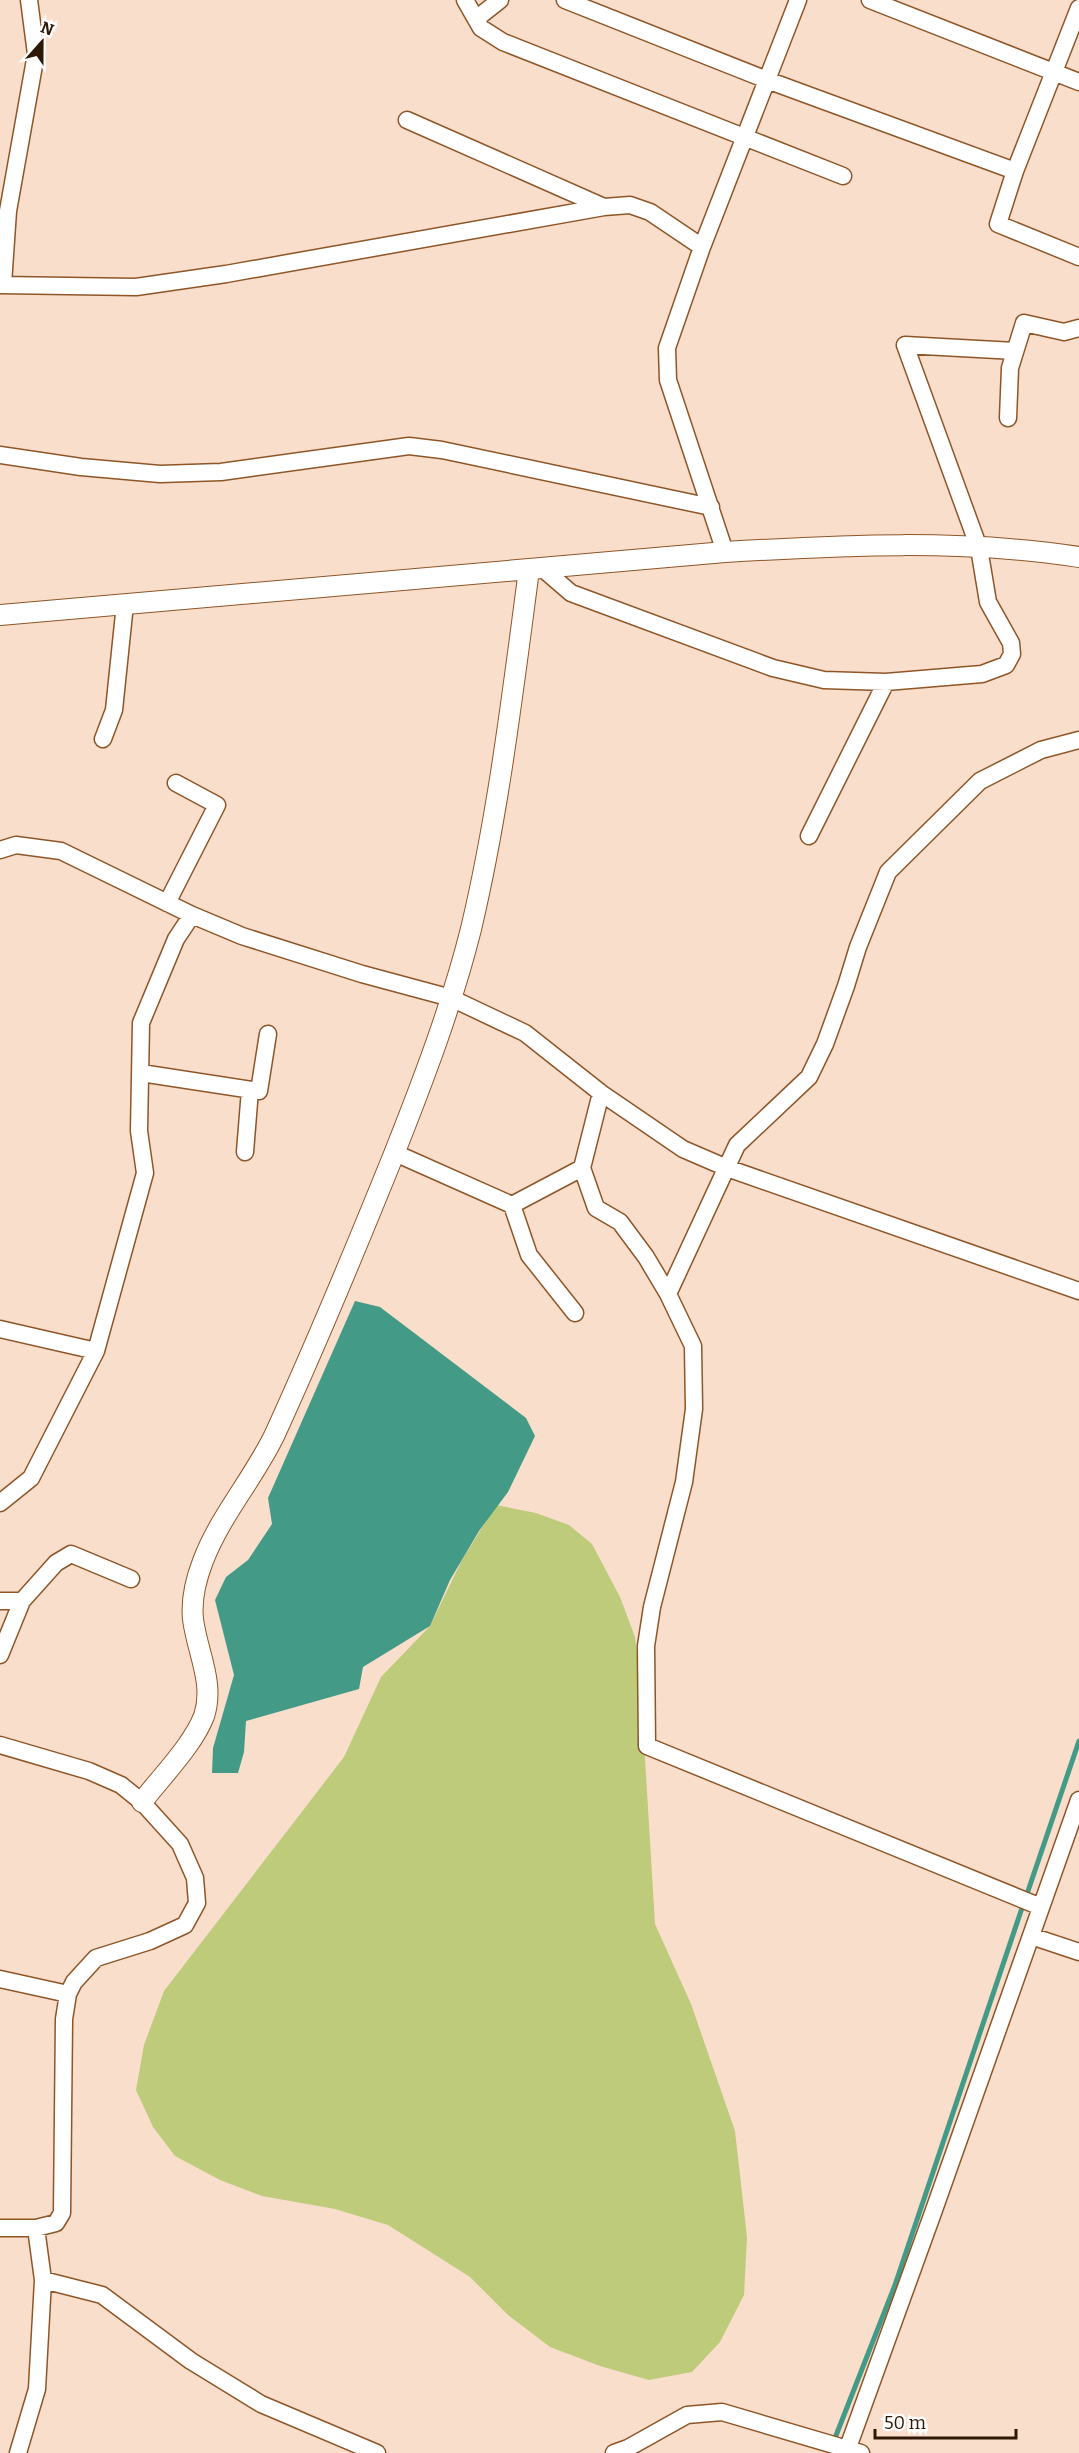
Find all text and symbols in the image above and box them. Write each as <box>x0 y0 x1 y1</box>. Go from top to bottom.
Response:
north arrow <box>12 12 72 72</box>
text: N <box>38 17 56 40</box>
scale bar <box>875 2402 1016 2440</box>
text: 50 m <box>884 2412 926 2434</box>

